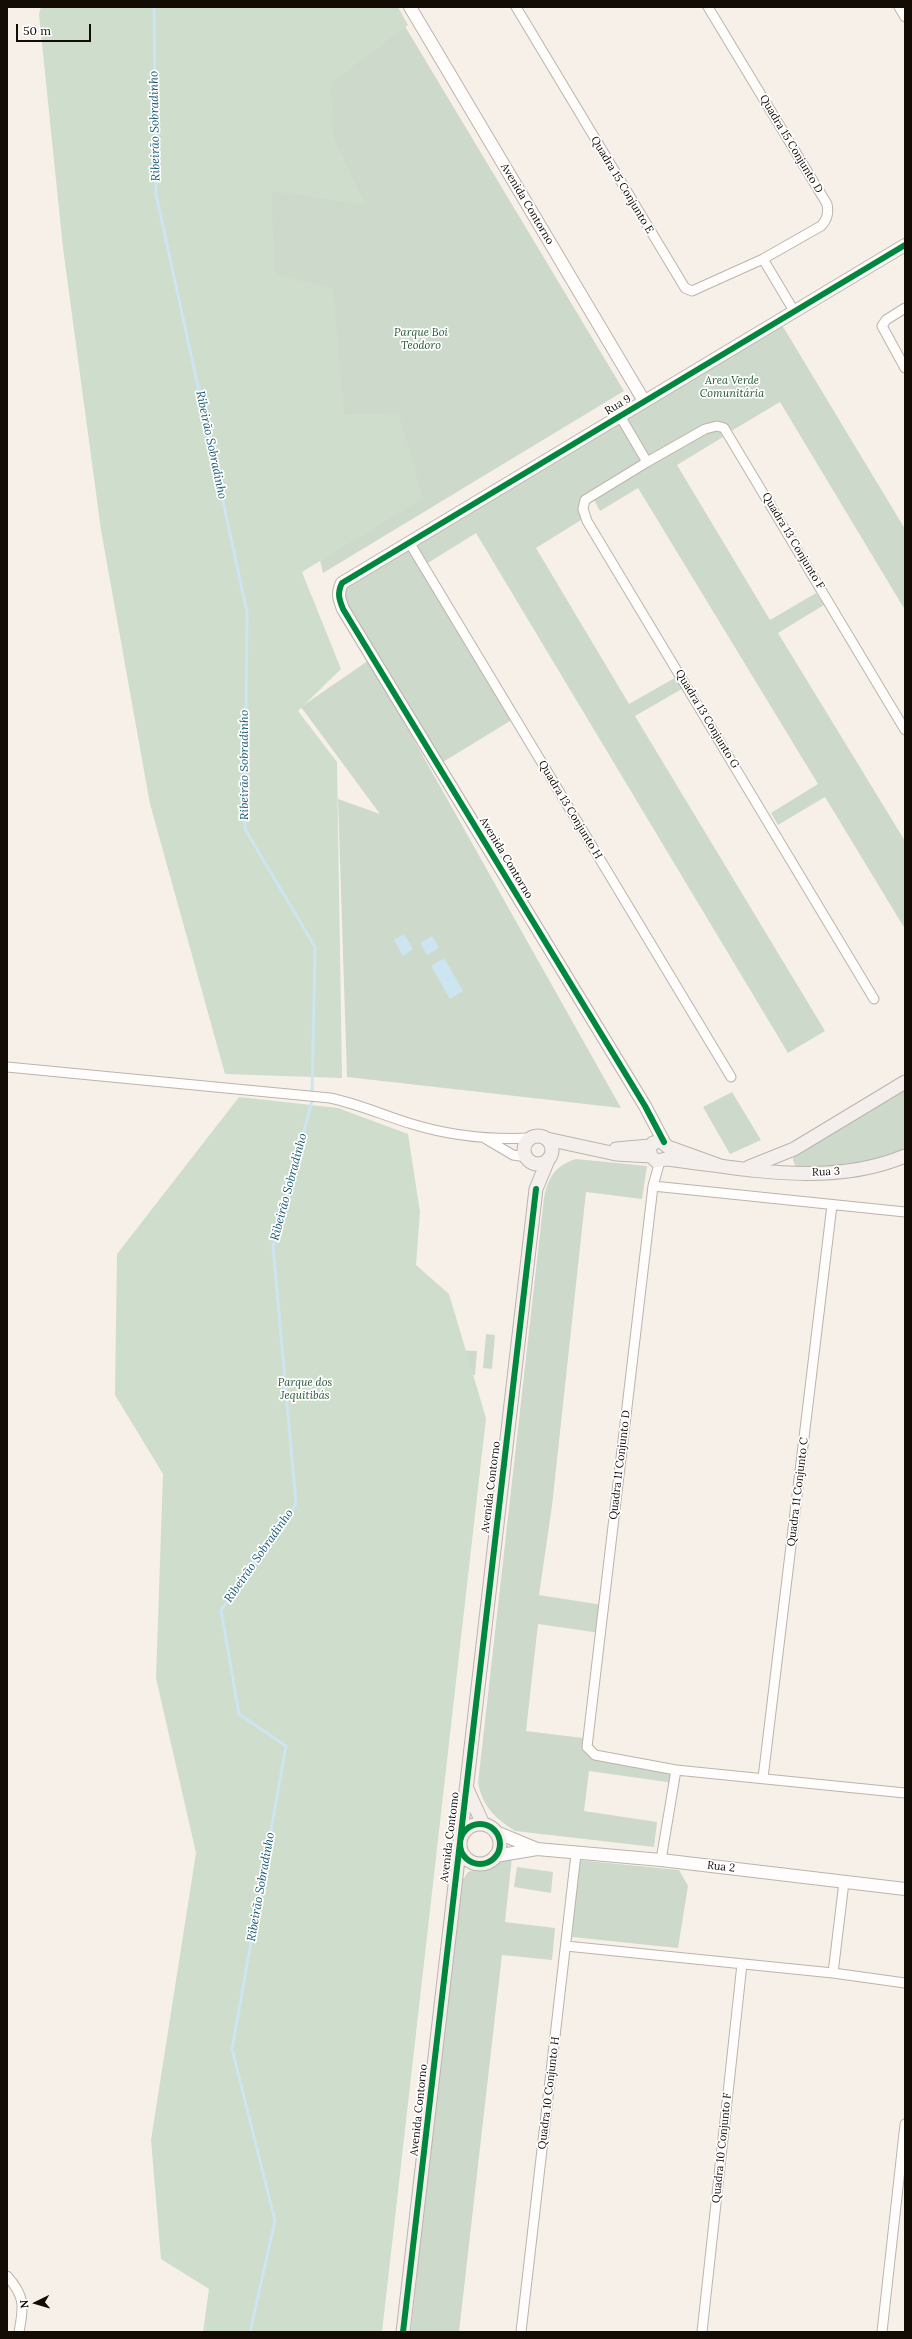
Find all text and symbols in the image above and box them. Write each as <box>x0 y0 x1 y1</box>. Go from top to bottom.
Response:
scale bar <box>18 16 93 42</box>
text: 50 m <box>23 23 51 38</box>
water label: Ribeirão Sobradinho <box>147 71 163 181</box>
street label: Quadra 15 Conjunto D <box>756 92 826 196</box>
street label: Quadra 15 Conjunto E <box>588 134 656 236</box>
street label: Avenida Contorno <box>498 161 556 247</box>
park label: Parque Boi Teodoro <box>394 326 448 352</box>
park label: Area Verde Comunitária <box>700 374 764 400</box>
water label: Ribeirão Sobradinho <box>192 389 230 501</box>
street label: Rua 9 <box>602 392 634 418</box>
street label: Quadra 13 Conjunto F <box>759 490 827 592</box>
street label: Quadra 13 Conjunto G <box>672 667 742 771</box>
water label: Ribeirão Sobradinho <box>238 710 252 820</box>
street label: Quadra 13 Conjunto H <box>535 758 605 862</box>
street label: Avenida Contorno <box>477 815 535 901</box>
water label: Ribeirão Sobradinho <box>268 1132 310 1242</box>
street label: Rua 3 <box>812 1165 840 1179</box>
park label: Parque dos Jequitibás <box>278 1376 332 1402</box>
street label: Quadra 11 Conjunto D <box>607 1409 633 1521</box>
street label: Quadra 11 Conjunto C <box>785 1437 811 1547</box>
street label: Avenida Contorno <box>479 1440 503 1534</box>
water label: Ribeirão Sobradinho <box>221 1507 297 1605</box>
street label: Avenida Contomo <box>438 1791 462 1883</box>
water label: Ribeirão Sobradinho <box>244 1831 278 1943</box>
street label: Rua 2 <box>706 1859 736 1875</box>
street label: Quadra 10 Conjunto H <box>536 2036 562 2150</box>
street label: Avenida Contorno <box>408 2063 430 2157</box>
street label: Quadra 10 Conjunto F <box>710 2092 734 2204</box>
north arrow <box>16 2283 56 2323</box>
text: N <box>17 2299 31 2309</box>

